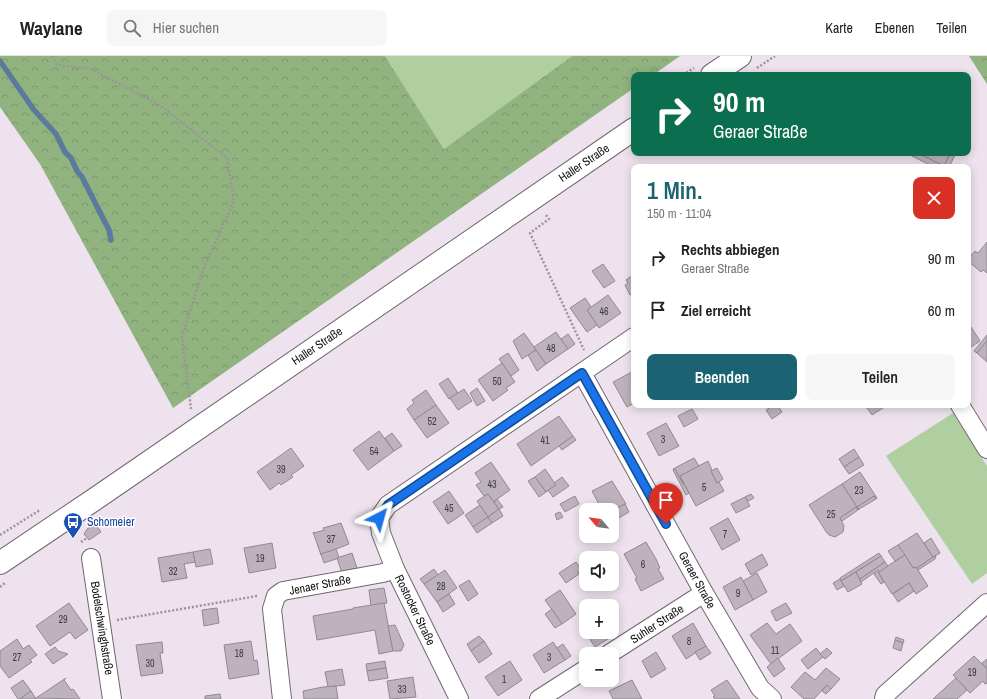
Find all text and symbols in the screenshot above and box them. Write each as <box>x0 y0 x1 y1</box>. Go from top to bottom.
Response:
search box <box>107 10 387 46</box>
text: Waylane <box>20 15 83 41</box>
icon: search <box>121 17 143 39</box>
text: Hier suchen <box>153 17 219 38</box>
text: Karte <box>825 19 853 37</box>
text: Ebenen <box>875 19 914 37</box>
text: Teilen <box>936 19 967 37</box>
text: 90 m <box>713 83 765 121</box>
icon: right <box>647 88 699 140</box>
text: Geraer Straße <box>713 119 807 144</box>
street label: Haller Straße <box>555 140 613 186</box>
text: 1 Min. <box>647 174 702 206</box>
button: close <box>913 177 955 219</box>
text: 150 m · 11:04 <box>647 205 711 222</box>
text: Rechts abbiegen <box>681 239 779 260</box>
icon: right <box>647 247 669 269</box>
text: 90 m <box>928 248 955 269</box>
text: Geraer Straße <box>681 260 749 277</box>
icon: arrive <box>647 299 669 321</box>
text: Ziel erreicht <box>681 300 751 321</box>
text: 60 m <box>928 300 955 321</box>
house number: 46 <box>599 305 609 318</box>
street label: Haller Straße <box>288 323 346 369</box>
house number: 48 <box>546 342 556 355</box>
button: Beenden <box>647 354 797 400</box>
button: Teilen <box>805 354 955 400</box>
house number: 50 <box>492 375 502 388</box>
house number: 52 <box>427 415 437 428</box>
house number: 3 <box>661 433 666 446</box>
house number: 41 <box>540 434 550 447</box>
house number: 54 <box>369 445 379 458</box>
house number: 39 <box>276 463 286 476</box>
house number: 43 <box>487 478 497 491</box>
house number: 5 <box>702 481 707 494</box>
pin <box>649 483 683 524</box>
house number: 23 <box>854 484 864 497</box>
icon: arrive <box>655 489 677 511</box>
position arrow <box>358 497 400 539</box>
house number: 45 <box>444 502 454 515</box>
north arrow <box>579 503 619 543</box>
map controls <box>579 503 619 687</box>
house number: 25 <box>826 508 836 521</box>
bus stop icon: Schomeier <box>62 511 84 539</box>
place label: Schomeier <box>87 514 135 530</box>
house number: 7 <box>723 528 728 541</box>
house number: 37 <box>326 533 336 546</box>
street label: Geraer Straße <box>675 549 719 611</box>
button: sound <box>579 551 619 591</box>
house number: 19 <box>255 552 265 565</box>
house number: 6 <box>641 558 646 571</box>
house number: 32 <box>168 565 178 578</box>
street label: Jenaer Straße <box>288 571 352 599</box>
street label: Rostocker Straße <box>391 572 439 648</box>
street label: Bodelschwinghstraße <box>87 580 117 676</box>
house number: 28 <box>436 580 446 593</box>
house number: 9 <box>736 587 741 600</box>
button: + <box>579 599 619 639</box>
street label: Suhler Straße <box>627 601 687 647</box>
house number: 29 <box>58 613 68 626</box>
house number: 8 <box>687 635 692 648</box>
house number: 11 <box>771 644 780 657</box>
house number: 18 <box>234 647 244 660</box>
button: − <box>579 647 619 687</box>
house number: 27 <box>12 651 22 664</box>
house number: 3 <box>547 651 552 664</box>
house number: 30 <box>145 657 155 670</box>
house number: 19 <box>967 666 977 679</box>
house number: 1 <box>502 673 507 686</box>
house number: 33 <box>397 683 407 696</box>

